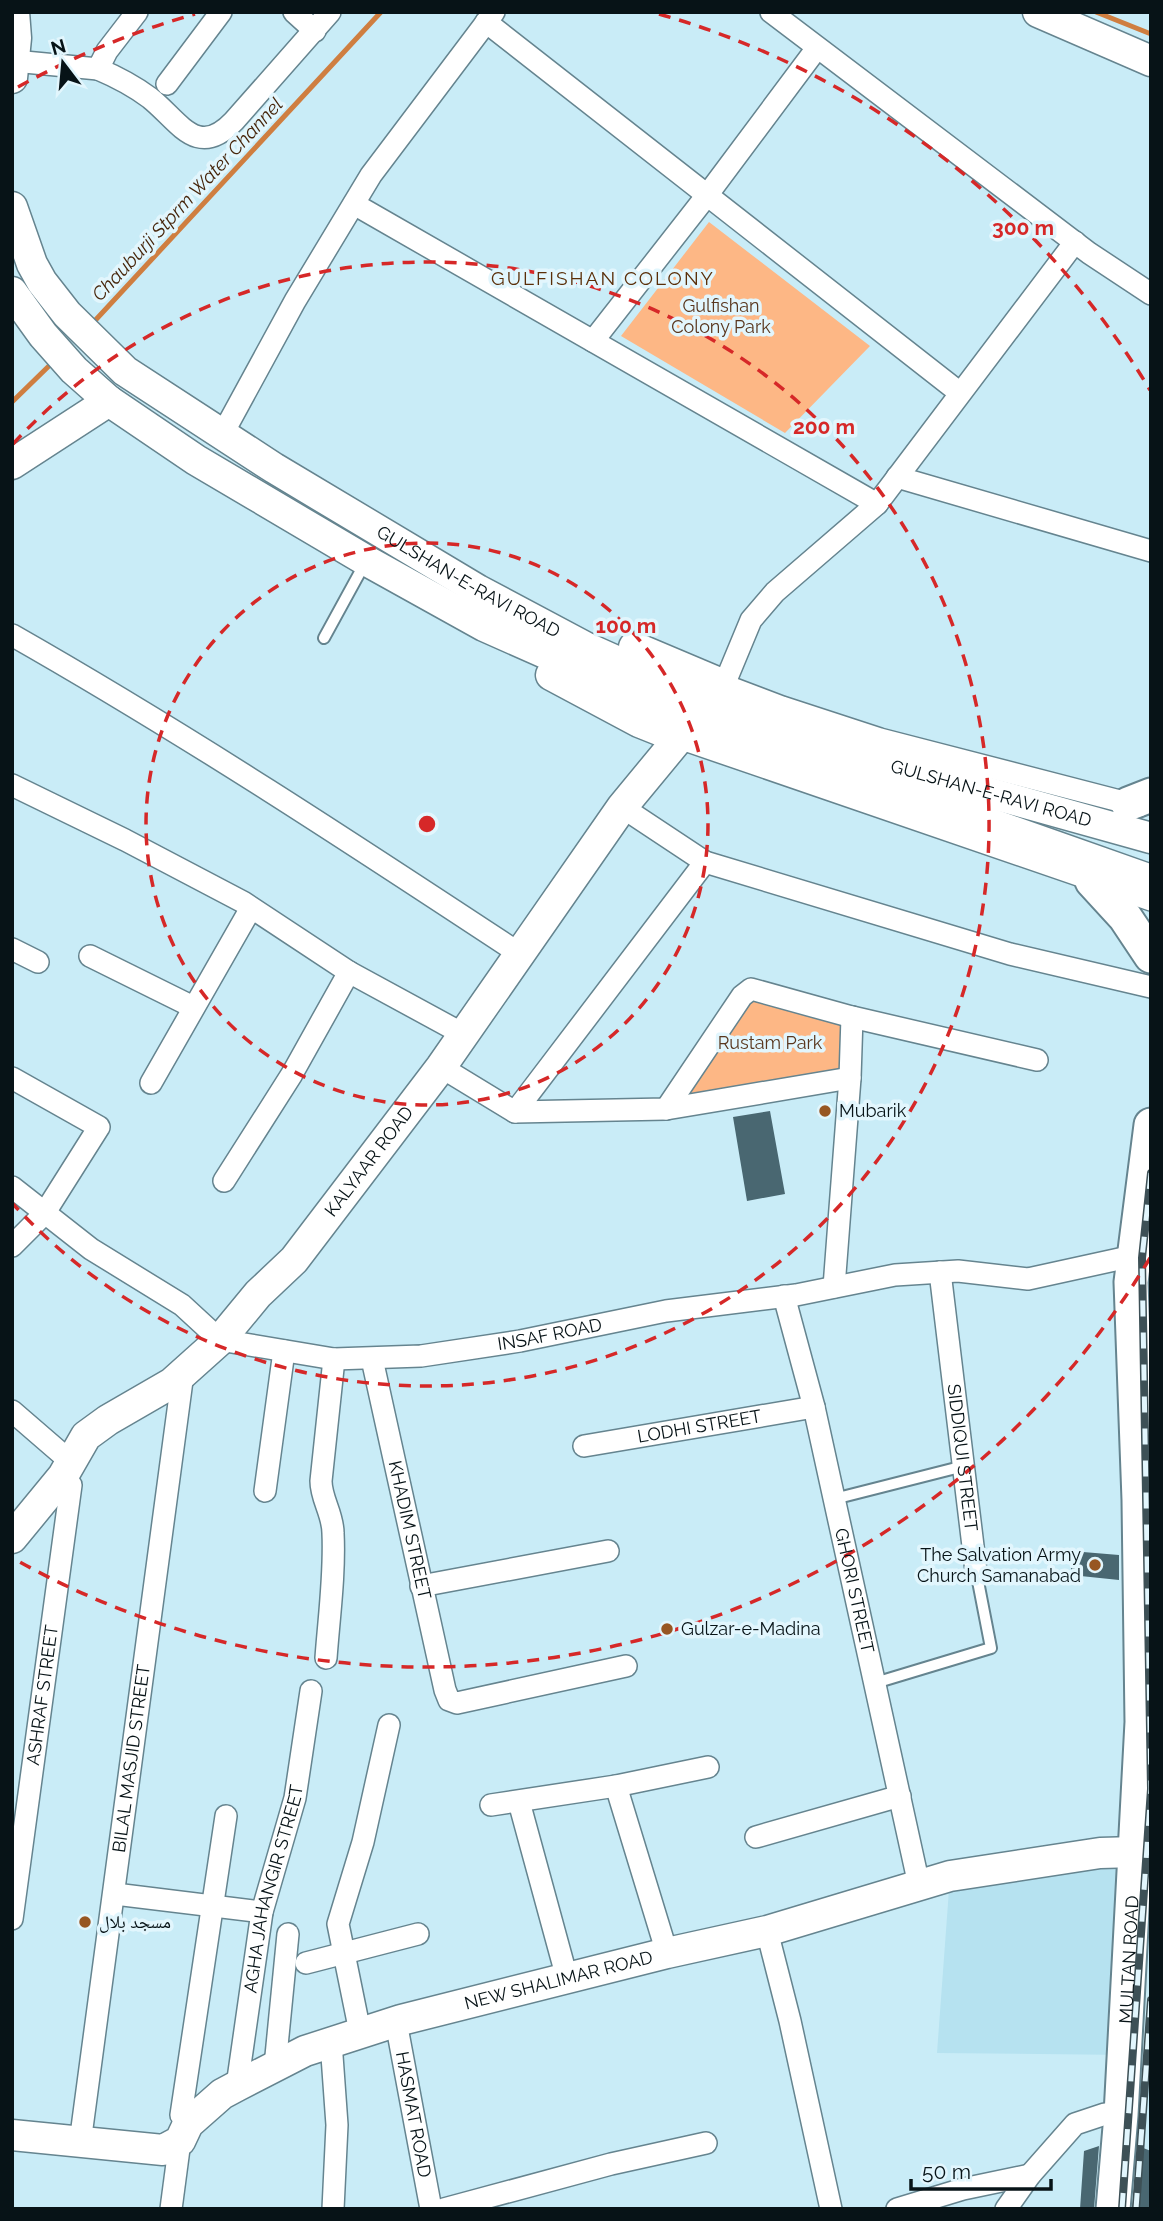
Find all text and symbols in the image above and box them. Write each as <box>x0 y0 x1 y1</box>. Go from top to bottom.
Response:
north arrow <box>28 28 98 98</box>
text: N <box>48 34 68 59</box>
water label: Chauburji Stprm Water Channel <box>87 93 287 305</box>
text: 300 m <box>992 215 1054 240</box>
district label: GULFISHAN COLONY <box>491 267 715 289</box>
park label: Gulfishan Colony Park <box>671 295 771 337</box>
text: 200 m <box>793 414 855 439</box>
street label: GULSHAN-E-RAVI ROAD <box>373 521 564 642</box>
text: 100 m <box>596 613 656 638</box>
street label: GULSHAN-E-RAVI ROAD <box>889 755 1094 831</box>
centre of rings <box>415 812 439 836</box>
park label: Rustam Park <box>718 1032 823 1053</box>
place label: Mubarik <box>839 1100 907 1121</box>
street label: KALYAAR ROAD <box>320 1102 417 1220</box>
marker: Mubarik <box>817 1103 833 1119</box>
street label: INSAF ROAD <box>496 1313 604 1354</box>
street label: SIDDIQUI STREET <box>944 1383 982 1533</box>
street label: LODHI STREET <box>636 1405 763 1447</box>
street label: KHADIM STREET <box>385 1459 436 1601</box>
street label: GHORI STREET <box>831 1526 879 1655</box>
place label: The Salvation Army Church Samanabad <box>917 1544 1081 1586</box>
marker: The Salvation Army Church Samanabad <box>1087 1557 1103 1573</box>
place label: Gulzar-e-Madina <box>681 1618 821 1639</box>
marker: Gulzar-e-Madina <box>659 1621 675 1637</box>
street label: ASHRAF STREET <box>22 1623 62 1766</box>
street label: BILAL MASJID STREET <box>108 1663 154 1854</box>
street label: AGHA JAHANGIR STREET <box>239 1783 307 1994</box>
street label: MULTAN ROAD <box>1115 1895 1143 2024</box>
place label: مسجد بلال <box>99 1911 171 1933</box>
marker: مسجد بلال <box>77 1914 93 1930</box>
street label: NEW SHALIMAR ROAD <box>462 1946 655 2014</box>
street label: HASMAT ROAD <box>392 2050 436 2179</box>
scale bar <box>911 2148 1051 2192</box>
text: 50 m <box>922 2159 971 2184</box>

